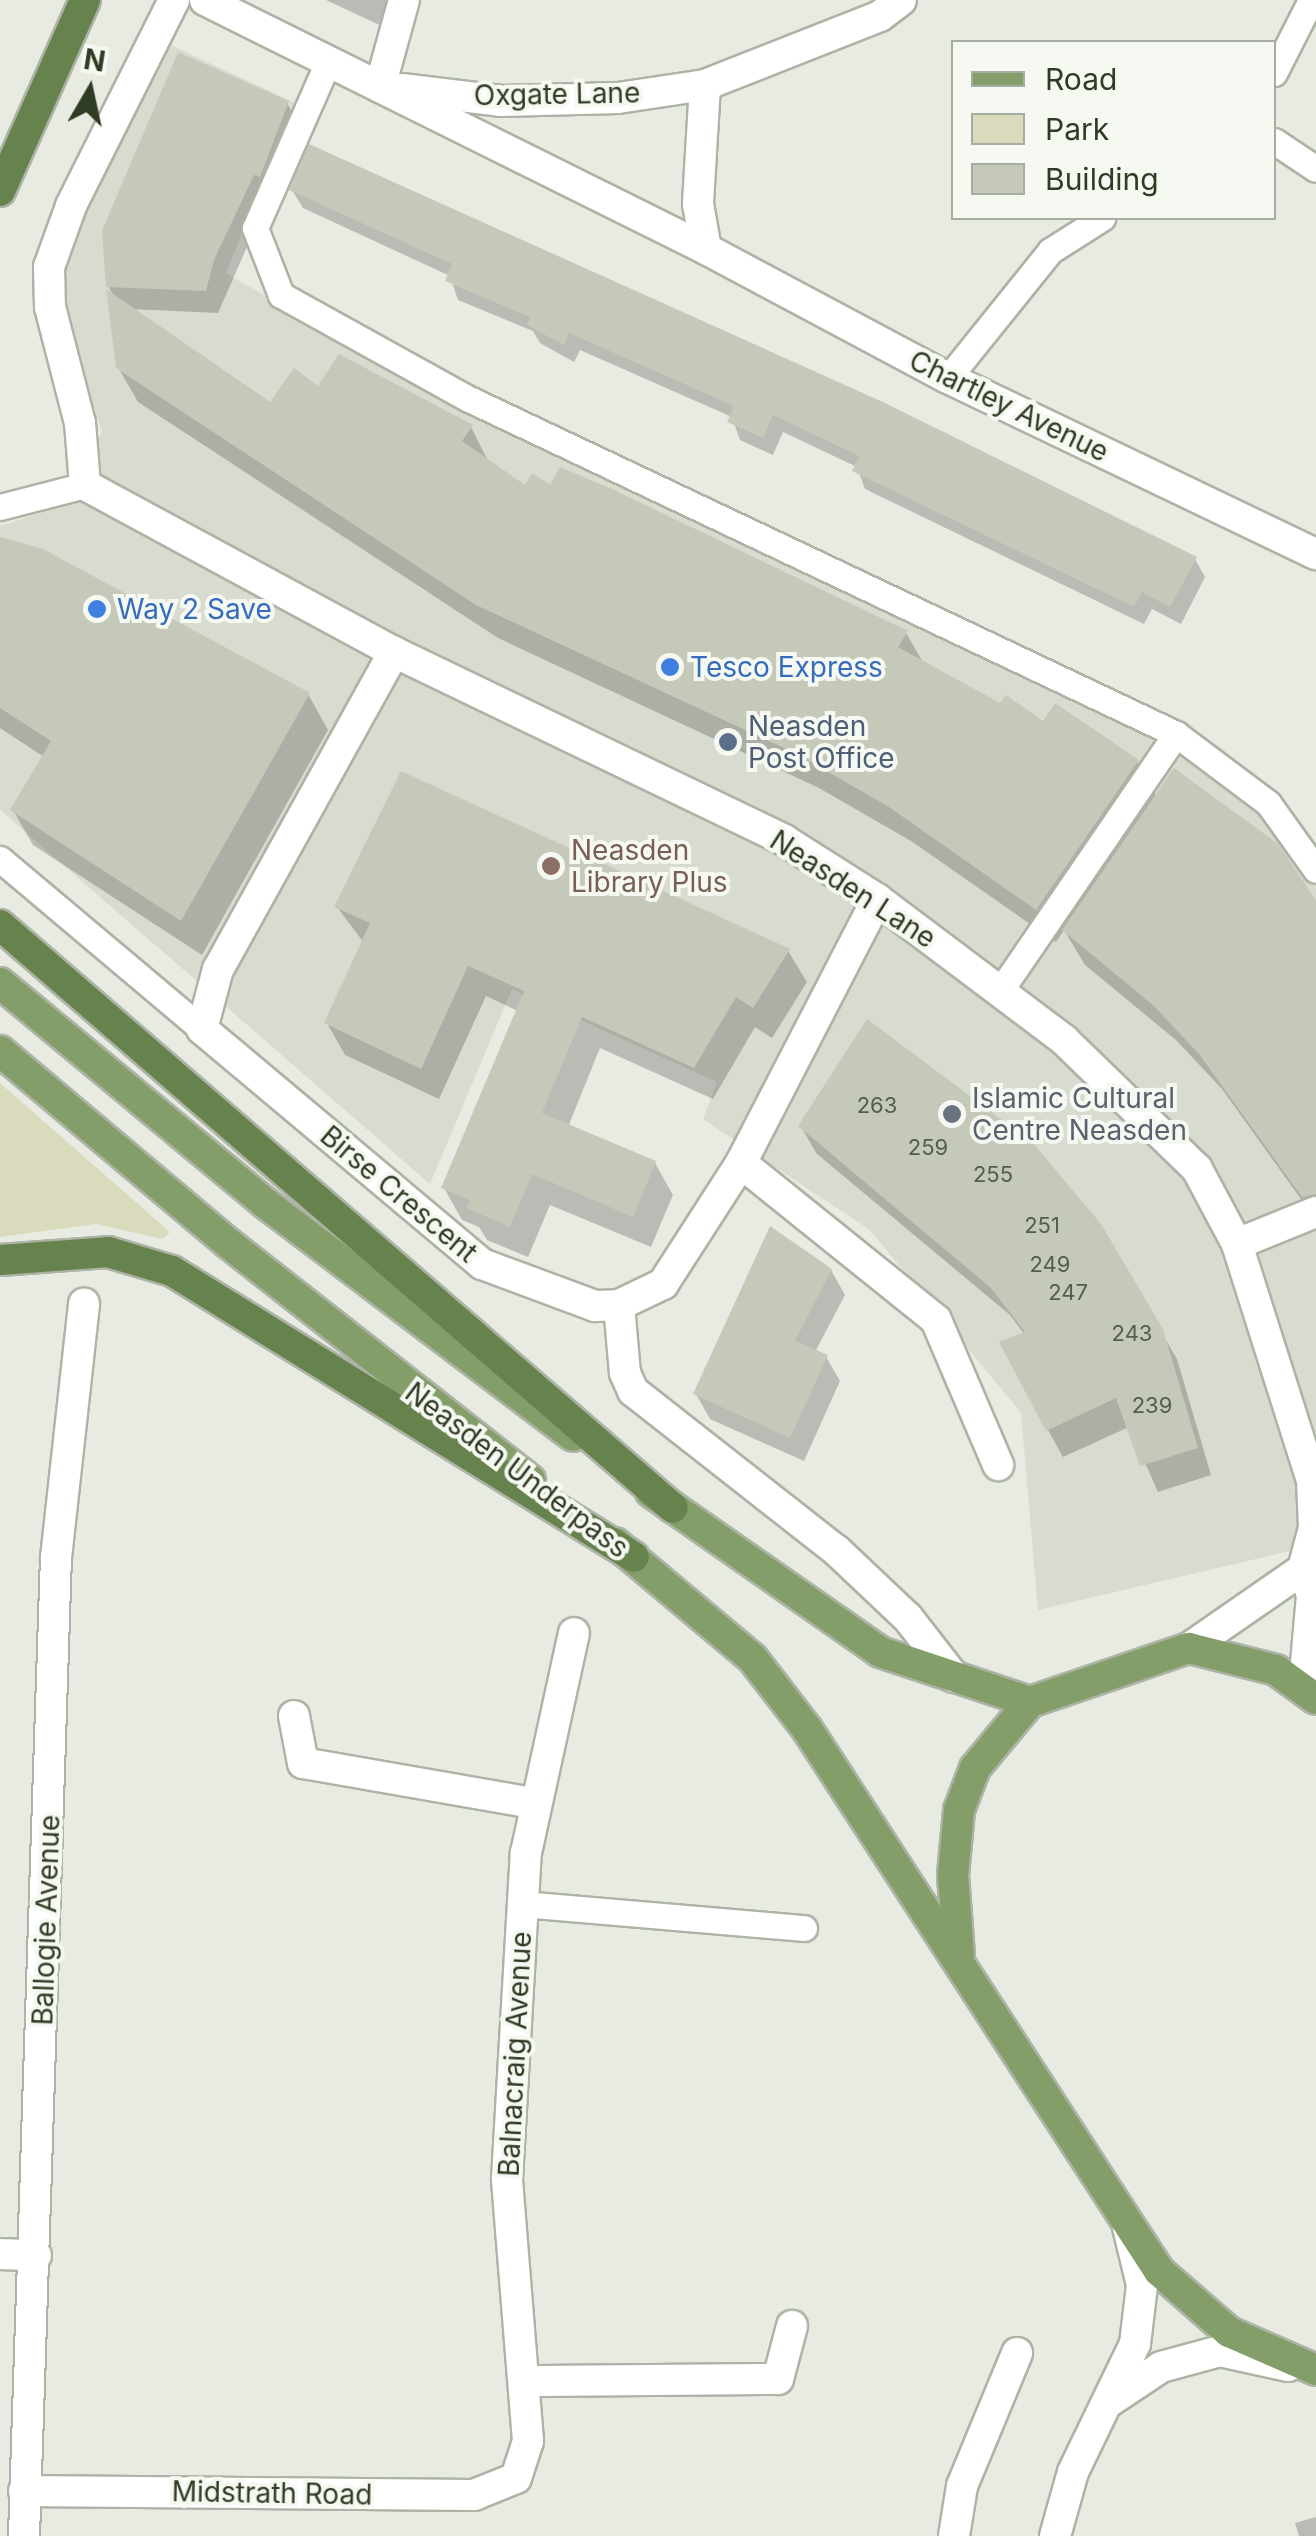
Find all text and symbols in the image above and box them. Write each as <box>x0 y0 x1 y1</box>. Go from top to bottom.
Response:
north arrow <box>40 40 140 140</box>
legend <box>951 40 1276 220</box>
text: N <box>81 42 108 79</box>
text: Road <box>1045 61 1117 97</box>
street label: Oxgate Lane <box>473 76 641 112</box>
text: Park <box>1045 111 1109 147</box>
text: Building <box>1045 161 1159 197</box>
street label: Chartley Avenue <box>904 343 1114 469</box>
place label: Way 2 Save <box>117 592 272 626</box>
marker: Way 2 Save <box>86 598 108 620</box>
place label: Tesco Express <box>690 650 883 684</box>
marker: Tesco Express <box>659 656 681 678</box>
place label: Neasden Post Office <box>748 709 894 775</box>
marker: Neasden Post Office <box>717 731 739 753</box>
street label: Neasden Lane <box>764 823 942 955</box>
place label: Neasden Library Plus <box>571 833 728 899</box>
marker: Neasden Library Plus <box>540 855 562 877</box>
place label: Islamic Cultural Centre Neasden <box>972 1081 1187 1147</box>
house number: 263 <box>857 1093 897 1119</box>
marker: Islamic Cultural Centre Neasden <box>941 1103 963 1125</box>
street label: Birse Crescent <box>314 1119 484 1269</box>
house number: 259 <box>908 1135 948 1161</box>
house number: 255 <box>973 1162 1013 1188</box>
house number: 251 <box>1024 1213 1060 1239</box>
house number: 249 <box>1030 1252 1070 1278</box>
house number: 247 <box>1048 1280 1088 1306</box>
house number: 243 <box>1112 1321 1152 1347</box>
street label: Neasden Underpass <box>399 1375 635 1565</box>
house number: 239 <box>1132 1393 1172 1419</box>
street label: Ballogie Avenue <box>26 1814 66 2026</box>
street label: Balnacraig Avenue <box>492 1931 538 2177</box>
street label: Midstrath Road <box>171 2474 373 2512</box>

